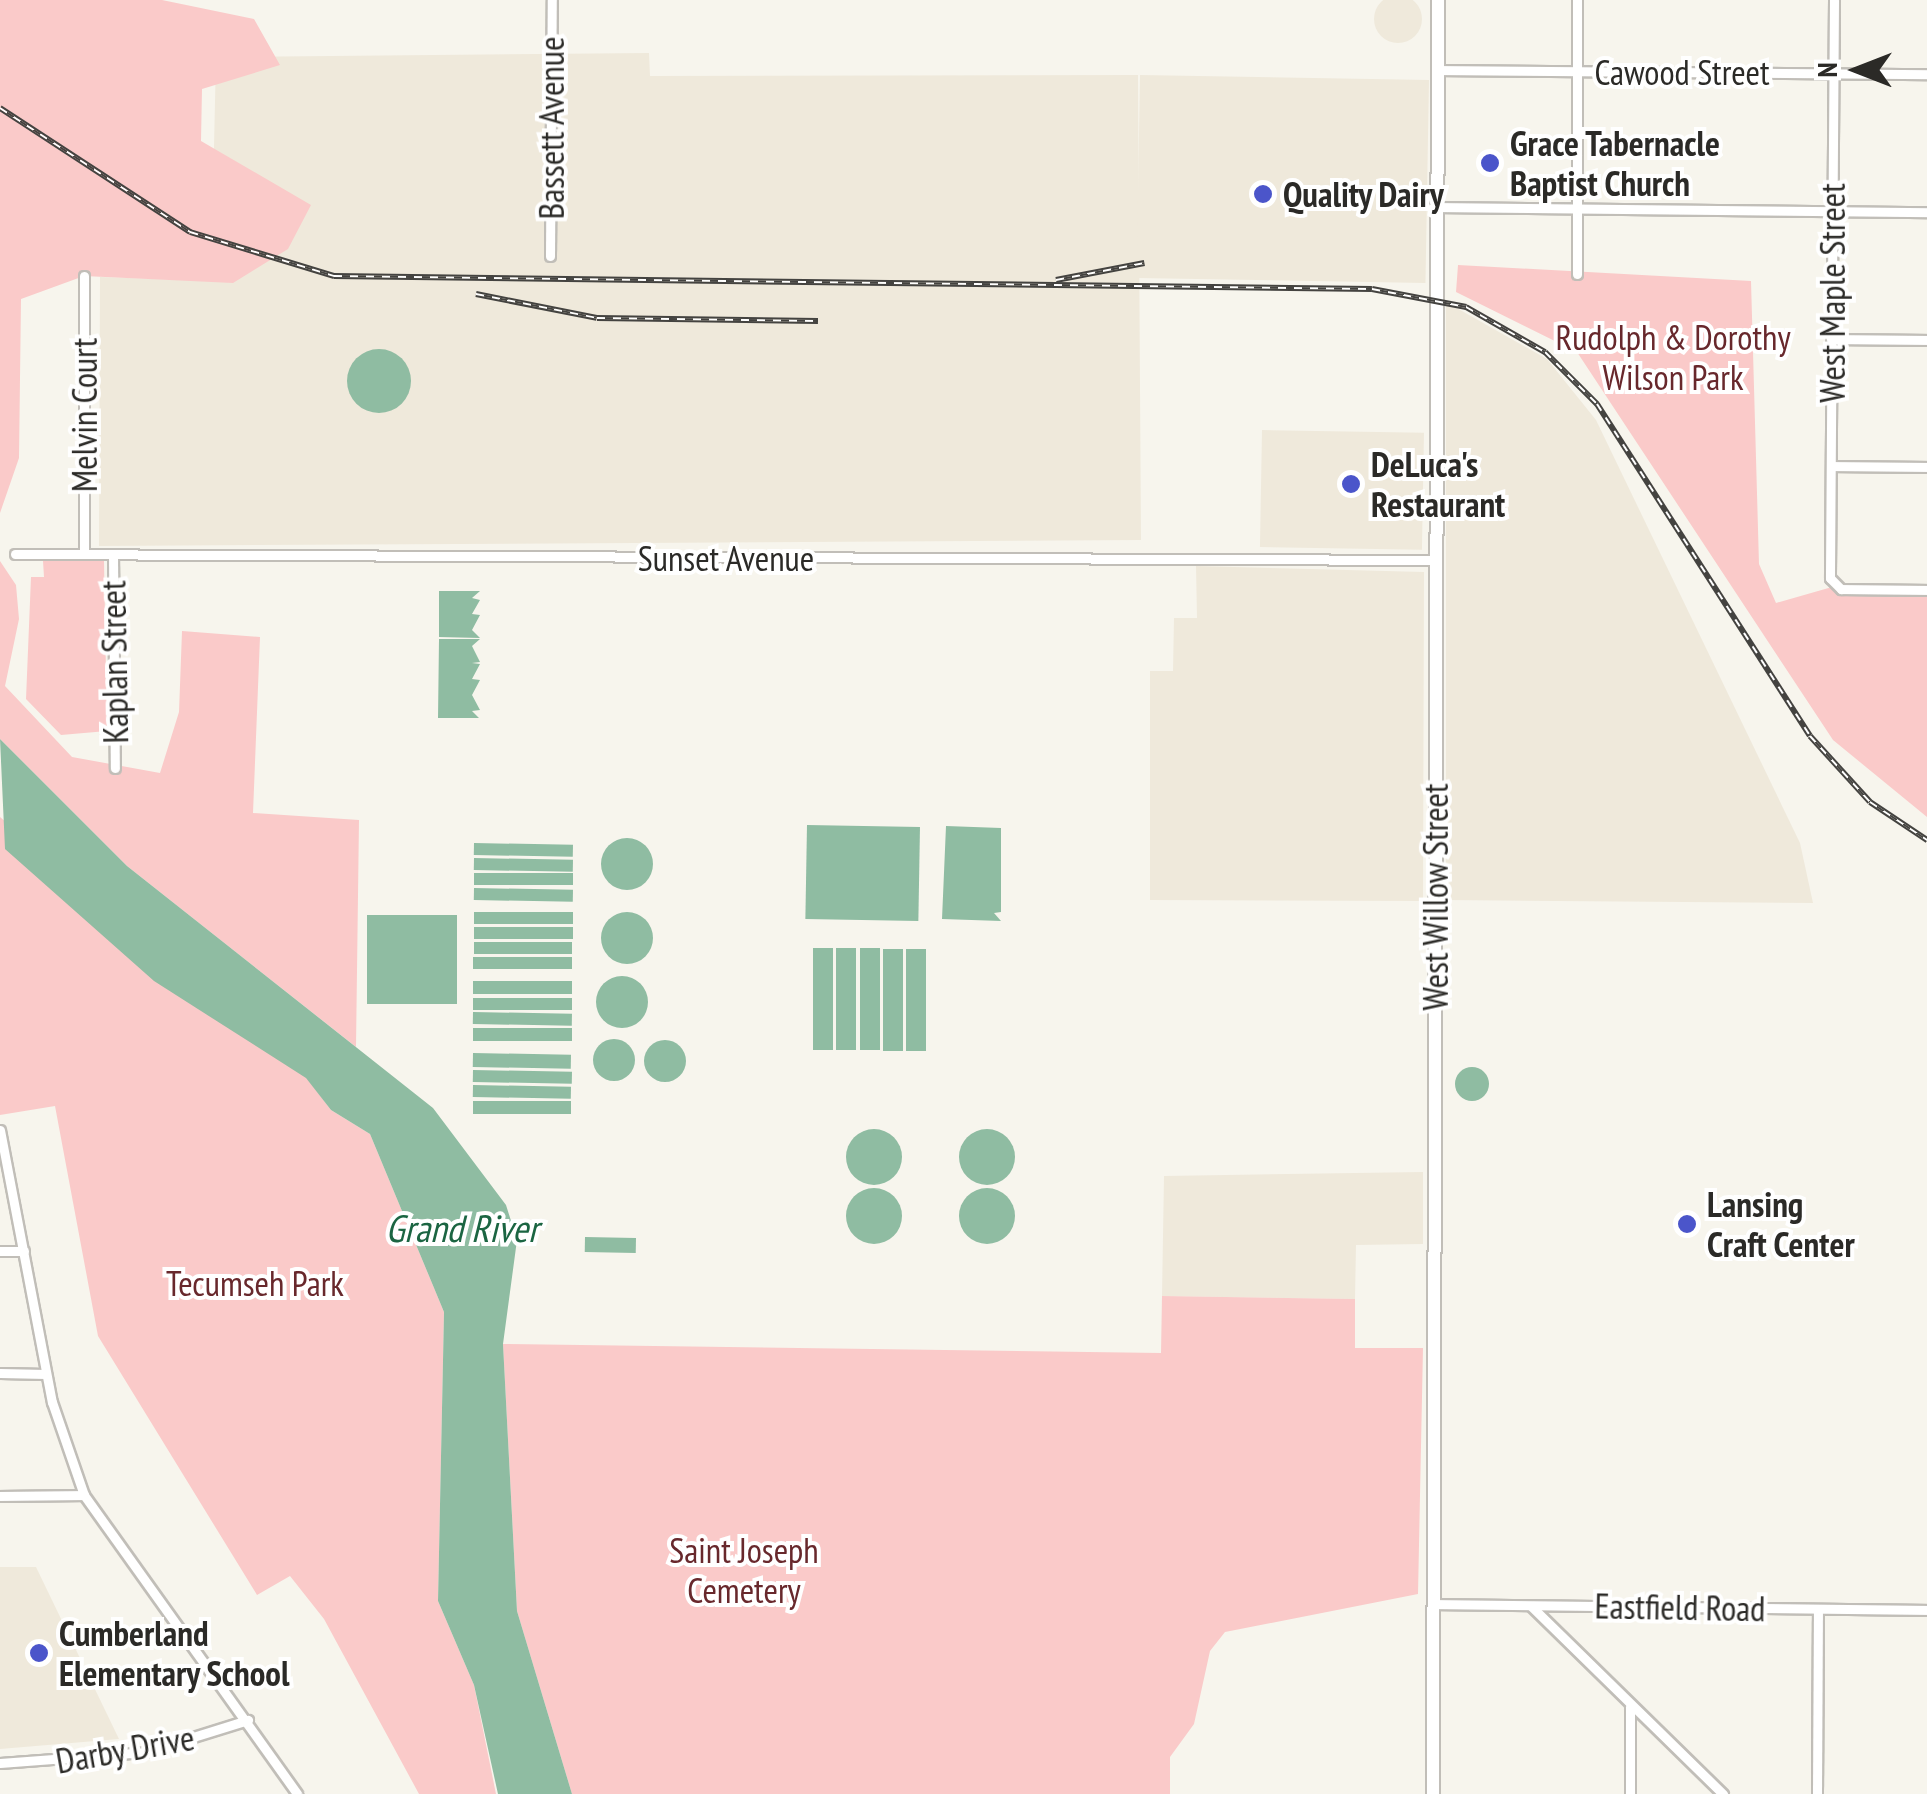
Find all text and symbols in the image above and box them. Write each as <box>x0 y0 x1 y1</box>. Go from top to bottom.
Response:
north arrow <box>1807 20 1907 120</box>
street label: Bassett Avenue <box>530 36 572 220</box>
street label: Cawood Street <box>1594 51 1770 93</box>
text: N <box>1808 62 1845 78</box>
place label: Grace Tabernacle Baptist Church <box>1510 122 1721 204</box>
marker: Grace Tabernacle Baptist Church <box>1479 152 1501 174</box>
place label: Quality Dairy <box>1283 173 1445 215</box>
marker: Quality Dairy <box>1252 183 1274 205</box>
street label: West Maple Street <box>1811 183 1853 403</box>
park label: Rudolph & Dorothy Wilson Park <box>1555 316 1791 398</box>
street label: Melvin Court <box>63 338 105 492</box>
place label: DeLuca's Restaurant <box>1371 443 1505 525</box>
marker: DeLuca's Restaurant <box>1340 473 1362 495</box>
street label: Sunset Avenue <box>637 537 815 579</box>
street label: Kaplan Street <box>92 580 136 744</box>
street label: West Willow Street <box>1414 783 1456 1011</box>
place label: Lansing Craft Center <box>1707 1183 1855 1265</box>
water label: Grand River <box>386 1205 538 1251</box>
marker: Lansing Craft Center <box>1676 1213 1698 1235</box>
park label: Tecumseh Park <box>166 1262 344 1304</box>
park label: Saint Joseph Cemetery <box>669 1529 819 1611</box>
street label: Eastfield Road <box>1594 1585 1766 1629</box>
place label: Cumberland Elementary School <box>59 1612 290 1694</box>
marker: Cumberland Elementary School <box>28 1642 50 1664</box>
street label: Darby Drive <box>52 1716 198 1782</box>

